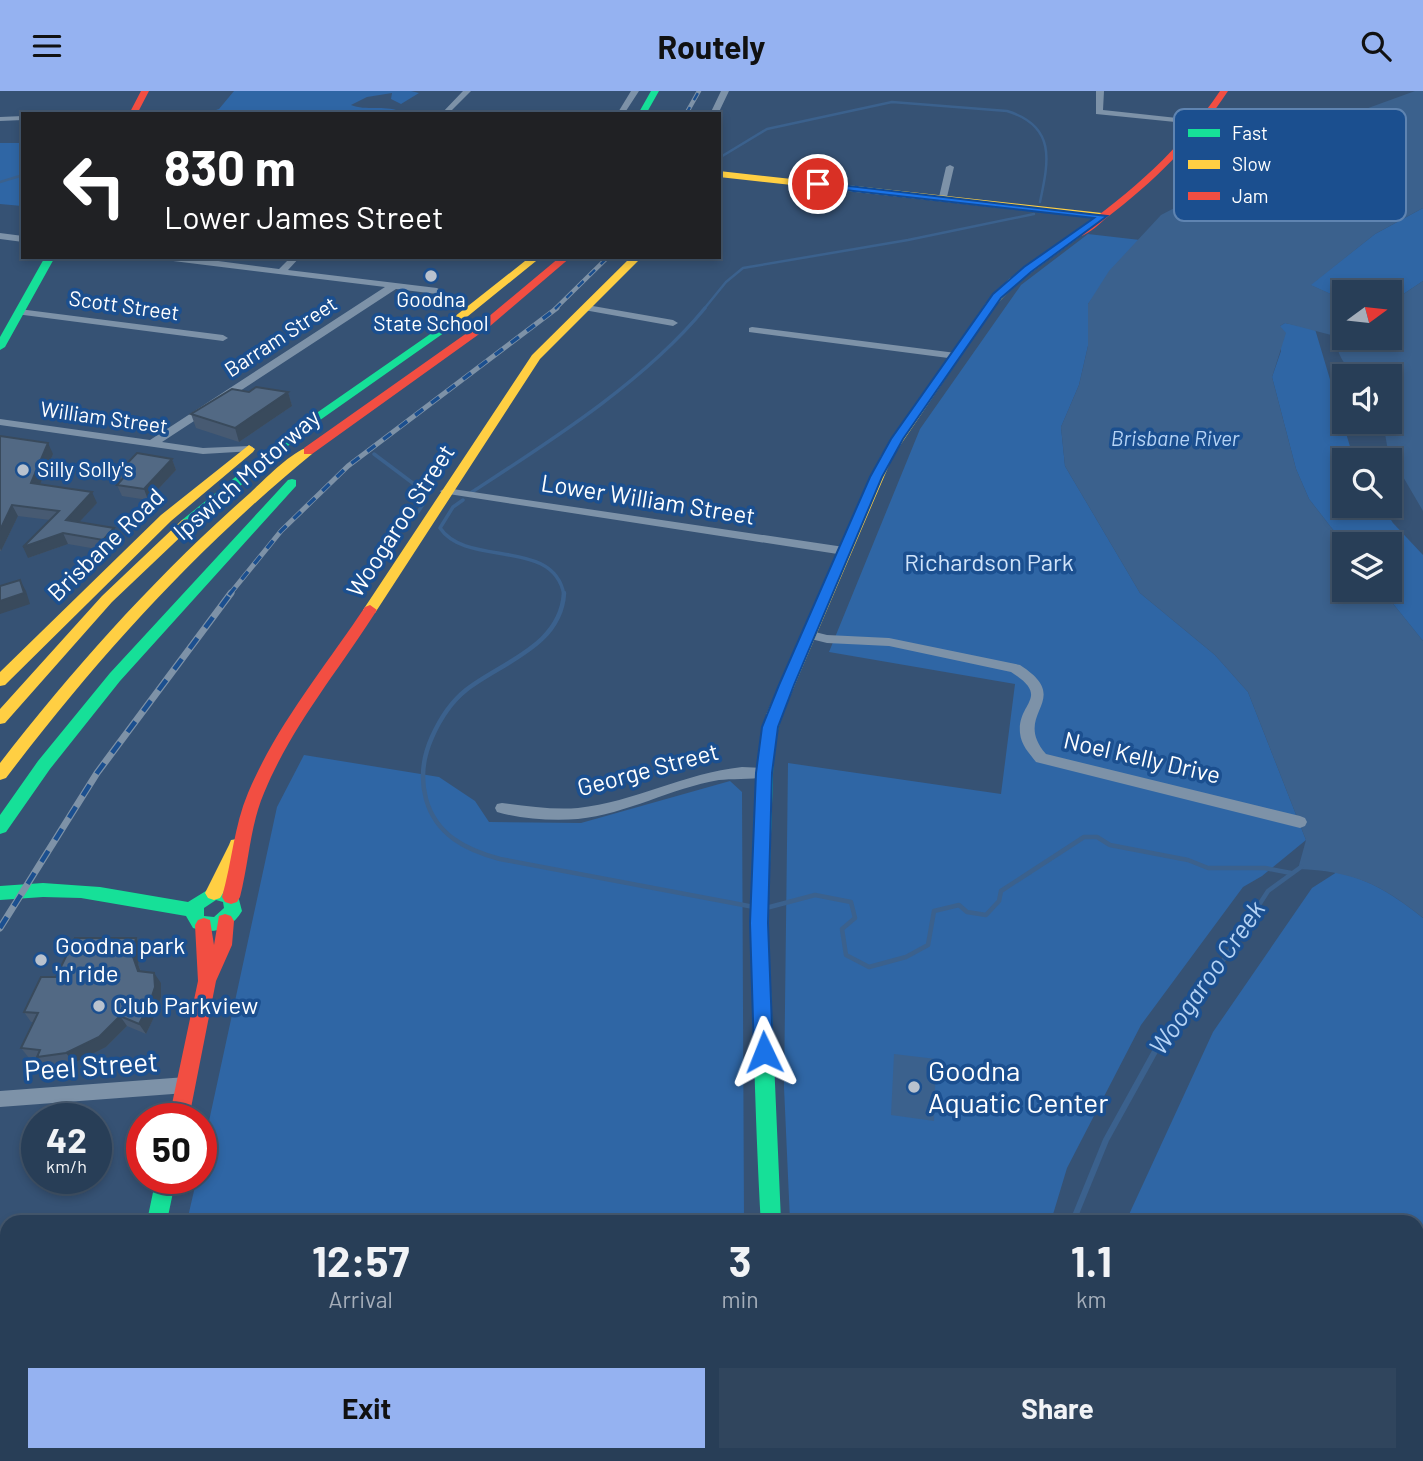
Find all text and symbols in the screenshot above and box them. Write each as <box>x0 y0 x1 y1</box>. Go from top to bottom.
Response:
icon: menu <box>28 27 66 65</box>
text: Routely <box>657 27 766 65</box>
icon: search <box>1357 27 1395 65</box>
legend <box>1174 109 1406 221</box>
text: Fast <box>1232 121 1268 144</box>
text: 830 m <box>164 137 296 196</box>
icon: left <box>49 140 140 231</box>
text: Slow <box>1232 152 1271 175</box>
pin <box>788 154 848 214</box>
icon: arrive <box>799 165 837 203</box>
text: Jam <box>1232 184 1268 207</box>
text: Lower James Street <box>164 197 444 235</box>
marker: Goodna State School <box>423 268 439 284</box>
north arrow <box>1332 280 1402 350</box>
map controls <box>1332 280 1402 602</box>
street label: Scott Street <box>67 284 181 325</box>
place label: Goodna State School <box>373 286 489 335</box>
street label: Barram Street <box>219 290 341 381</box>
button: sound <box>1332 364 1402 434</box>
street label: William Street <box>39 395 170 438</box>
street label: Ipswich Motorway <box>167 402 325 546</box>
water label: Brisbane River <box>1111 425 1240 450</box>
street label: Woogaroo Street <box>340 438 460 602</box>
button: search <box>1332 448 1402 518</box>
place label: Silly Solly's <box>37 456 134 481</box>
marker: Silly Solly's <box>15 462 31 478</box>
street label: Lower William Street <box>539 467 757 530</box>
street label: Brisbane Road <box>41 481 169 607</box>
button: layers <box>1332 532 1402 602</box>
park label: Richardson Park <box>904 547 1074 576</box>
street label: Noel Kelly Drive <box>1061 724 1223 789</box>
street label: George Street <box>574 736 721 801</box>
water label: Woogaroo Creek <box>1141 894 1271 1060</box>
place label: Goodna park 'n' ride <box>55 930 185 987</box>
marker: Goodna park 'n' ride <box>33 952 49 968</box>
place label: Club Parkview <box>113 990 258 1019</box>
marker: Club Parkview <box>91 998 107 1014</box>
position arrow <box>727 1015 801 1089</box>
street label: Peel Street <box>23 1043 159 1087</box>
place label: Goodna Aquatic Center <box>928 1053 1108 1119</box>
marker: Goodna Aquatic Center <box>906 1079 922 1095</box>
speed limit sign: 50 <box>126 1103 217 1194</box>
text: 42 <box>46 1118 87 1160</box>
text: km/h <box>46 1155 87 1177</box>
text: 12:57 <box>312 1235 409 1285</box>
text: 3 <box>729 1235 751 1285</box>
text: 1.1 <box>1071 1235 1112 1285</box>
text: Arrival <box>329 1285 393 1313</box>
text: min <box>721 1285 759 1313</box>
text: km <box>1076 1285 1107 1313</box>
button: Exit <box>28 1368 705 1448</box>
button: Share <box>719 1368 1396 1448</box>

